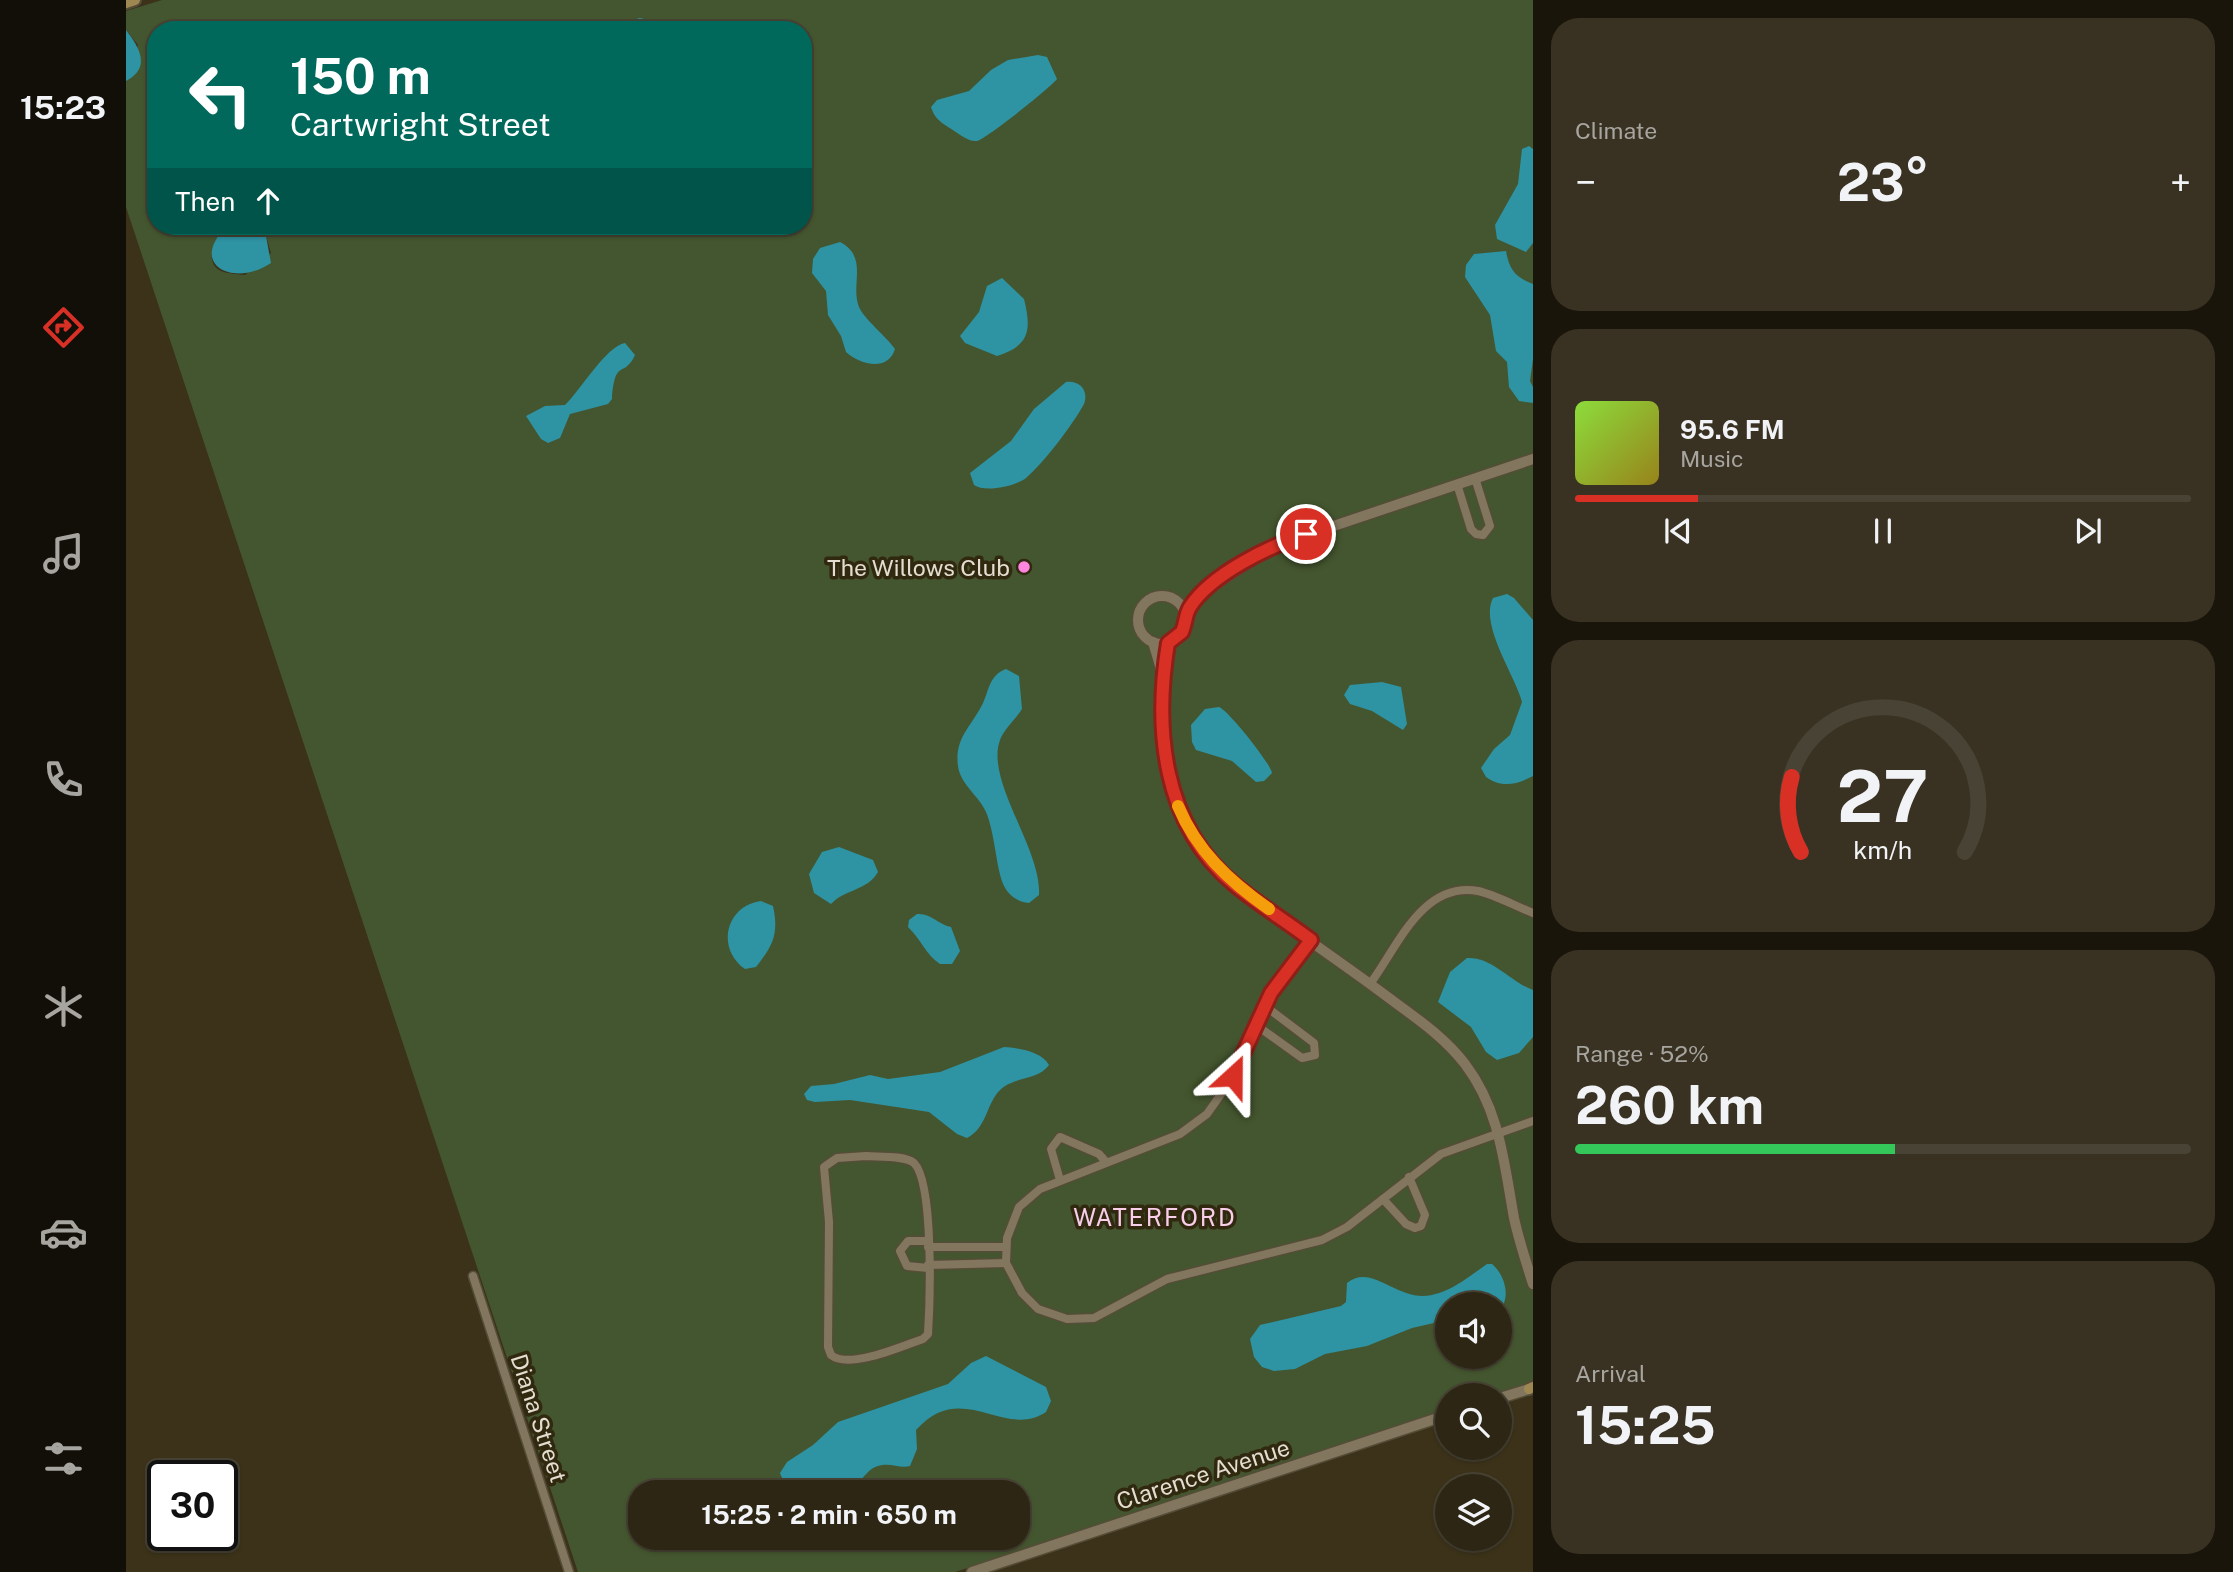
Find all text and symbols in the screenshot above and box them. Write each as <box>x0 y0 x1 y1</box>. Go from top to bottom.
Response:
text: 150 m <box>290 47 431 105</box>
icon: left <box>175 49 266 140</box>
text: 15:23 <box>20 89 106 126</box>
text: Cartwright Street <box>290 106 551 143</box>
text: Climate <box>1575 117 1657 144</box>
text: 23° <box>1837 152 1929 213</box>
text: − <box>1575 160 1596 205</box>
text: + <box>2170 160 2191 205</box>
icon: ahead <box>249 182 287 220</box>
text: Then <box>175 186 235 217</box>
icon: directions <box>39 303 88 352</box>
text: 95.6 FM <box>1680 414 1785 445</box>
text: Music <box>1680 445 1744 472</box>
pin <box>1276 504 1336 564</box>
icon: previous <box>1659 512 1697 550</box>
icon: pause <box>1864 512 1902 550</box>
icon: next <box>2069 512 2107 550</box>
icon: arrive <box>1287 515 1325 553</box>
icon: music <box>39 529 88 578</box>
place label: The Willows Club <box>827 554 1010 581</box>
marker: The Willows Club <box>1016 559 1032 575</box>
text: 27 <box>1837 753 1929 838</box>
icon: phone <box>39 755 88 804</box>
text: km/h <box>1854 835 1912 865</box>
icon: climate <box>39 982 88 1031</box>
position arrow <box>1196 1039 1270 1113</box>
text: Range · 52% <box>1575 1040 1709 1067</box>
text: 260 km <box>1575 1075 1764 1136</box>
district label: WATERFORD <box>1073 1203 1237 1231</box>
icon: car <box>39 1208 88 1257</box>
map controls <box>1435 1292 1512 1551</box>
button: sound <box>1435 1292 1512 1369</box>
street label: Diana Street <box>506 1351 572 1485</box>
text: Arrival <box>1575 1360 1646 1387</box>
button: search <box>1435 1383 1512 1460</box>
text: 15:25 <box>1575 1395 1716 1456</box>
street label: Clarence Avenue <box>1113 1433 1293 1515</box>
icon: filters <box>39 1434 88 1483</box>
speed limit sign: 30 <box>147 1460 238 1551</box>
button: layers <box>1435 1474 1512 1551</box>
text: 15:25 · 2 min · 650 m <box>701 1499 957 1530</box>

